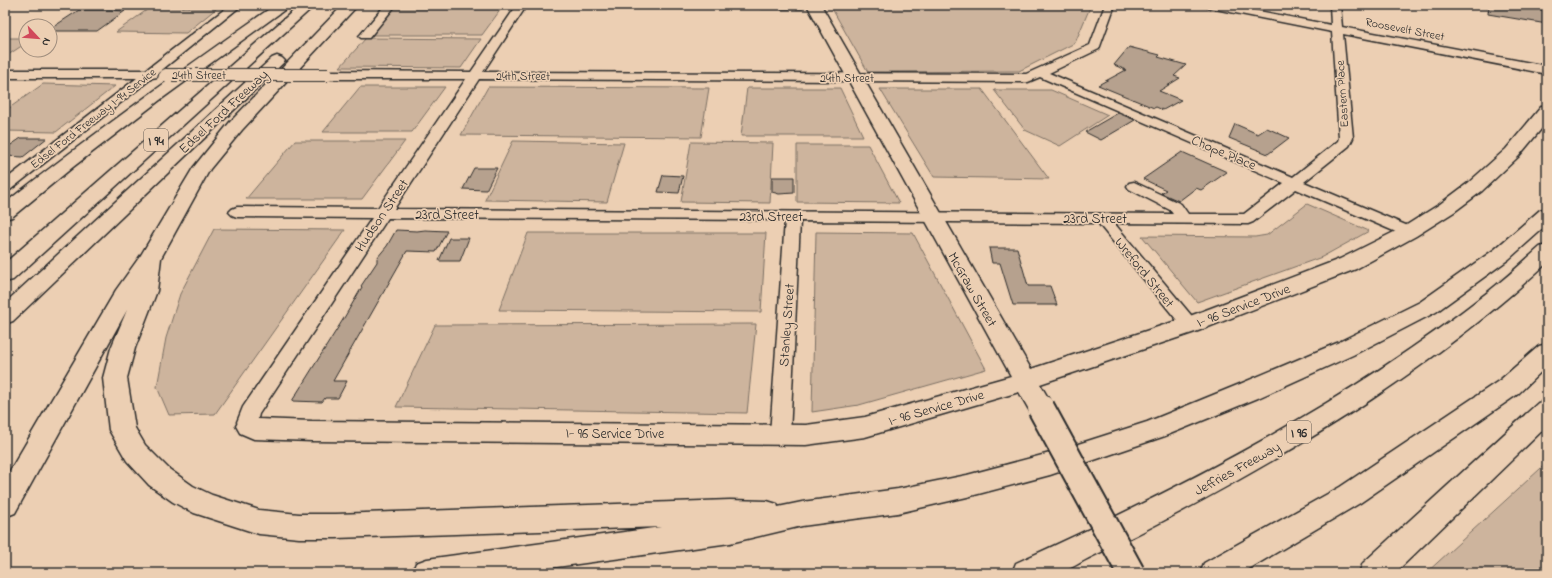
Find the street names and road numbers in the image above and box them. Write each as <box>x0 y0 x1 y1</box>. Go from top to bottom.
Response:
street label: Roosevelt Street <box>1364 13 1446 46</box>
street label: Eastern Place <box>1332 59 1354 128</box>
street label: Edsel Ford Freeway I-94 Service <box>27 63 161 175</box>
street label: Edsel Ford Freeway <box>175 65 274 160</box>
street label: 24th Street <box>172 67 226 85</box>
street label: 24th Street <box>496 68 550 86</box>
street label: 24th Street <box>820 70 874 88</box>
road number: I 94 <box>144 129 168 151</box>
street label: Chope Place <box>1188 130 1260 177</box>
street label: Hudson Street <box>350 175 415 257</box>
street label: 23rd Street <box>415 205 479 226</box>
street label: 23rd Street <box>739 207 803 228</box>
street label: 23rd Street <box>1063 209 1127 230</box>
street label: Wreford Street <box>1109 233 1179 313</box>
street label: McGraw Street <box>942 248 1002 331</box>
street label: I- 96 Service Drive <box>1194 279 1294 334</box>
street label: Stanley Street <box>774 283 802 367</box>
street label: I- 96 Service Drive <box>886 385 987 432</box>
road number: I 96 <box>1287 421 1311 443</box>
street label: I- 96 Service Drive <box>566 424 665 445</box>
street label: Jeffries Freeway <box>1191 437 1285 503</box>

